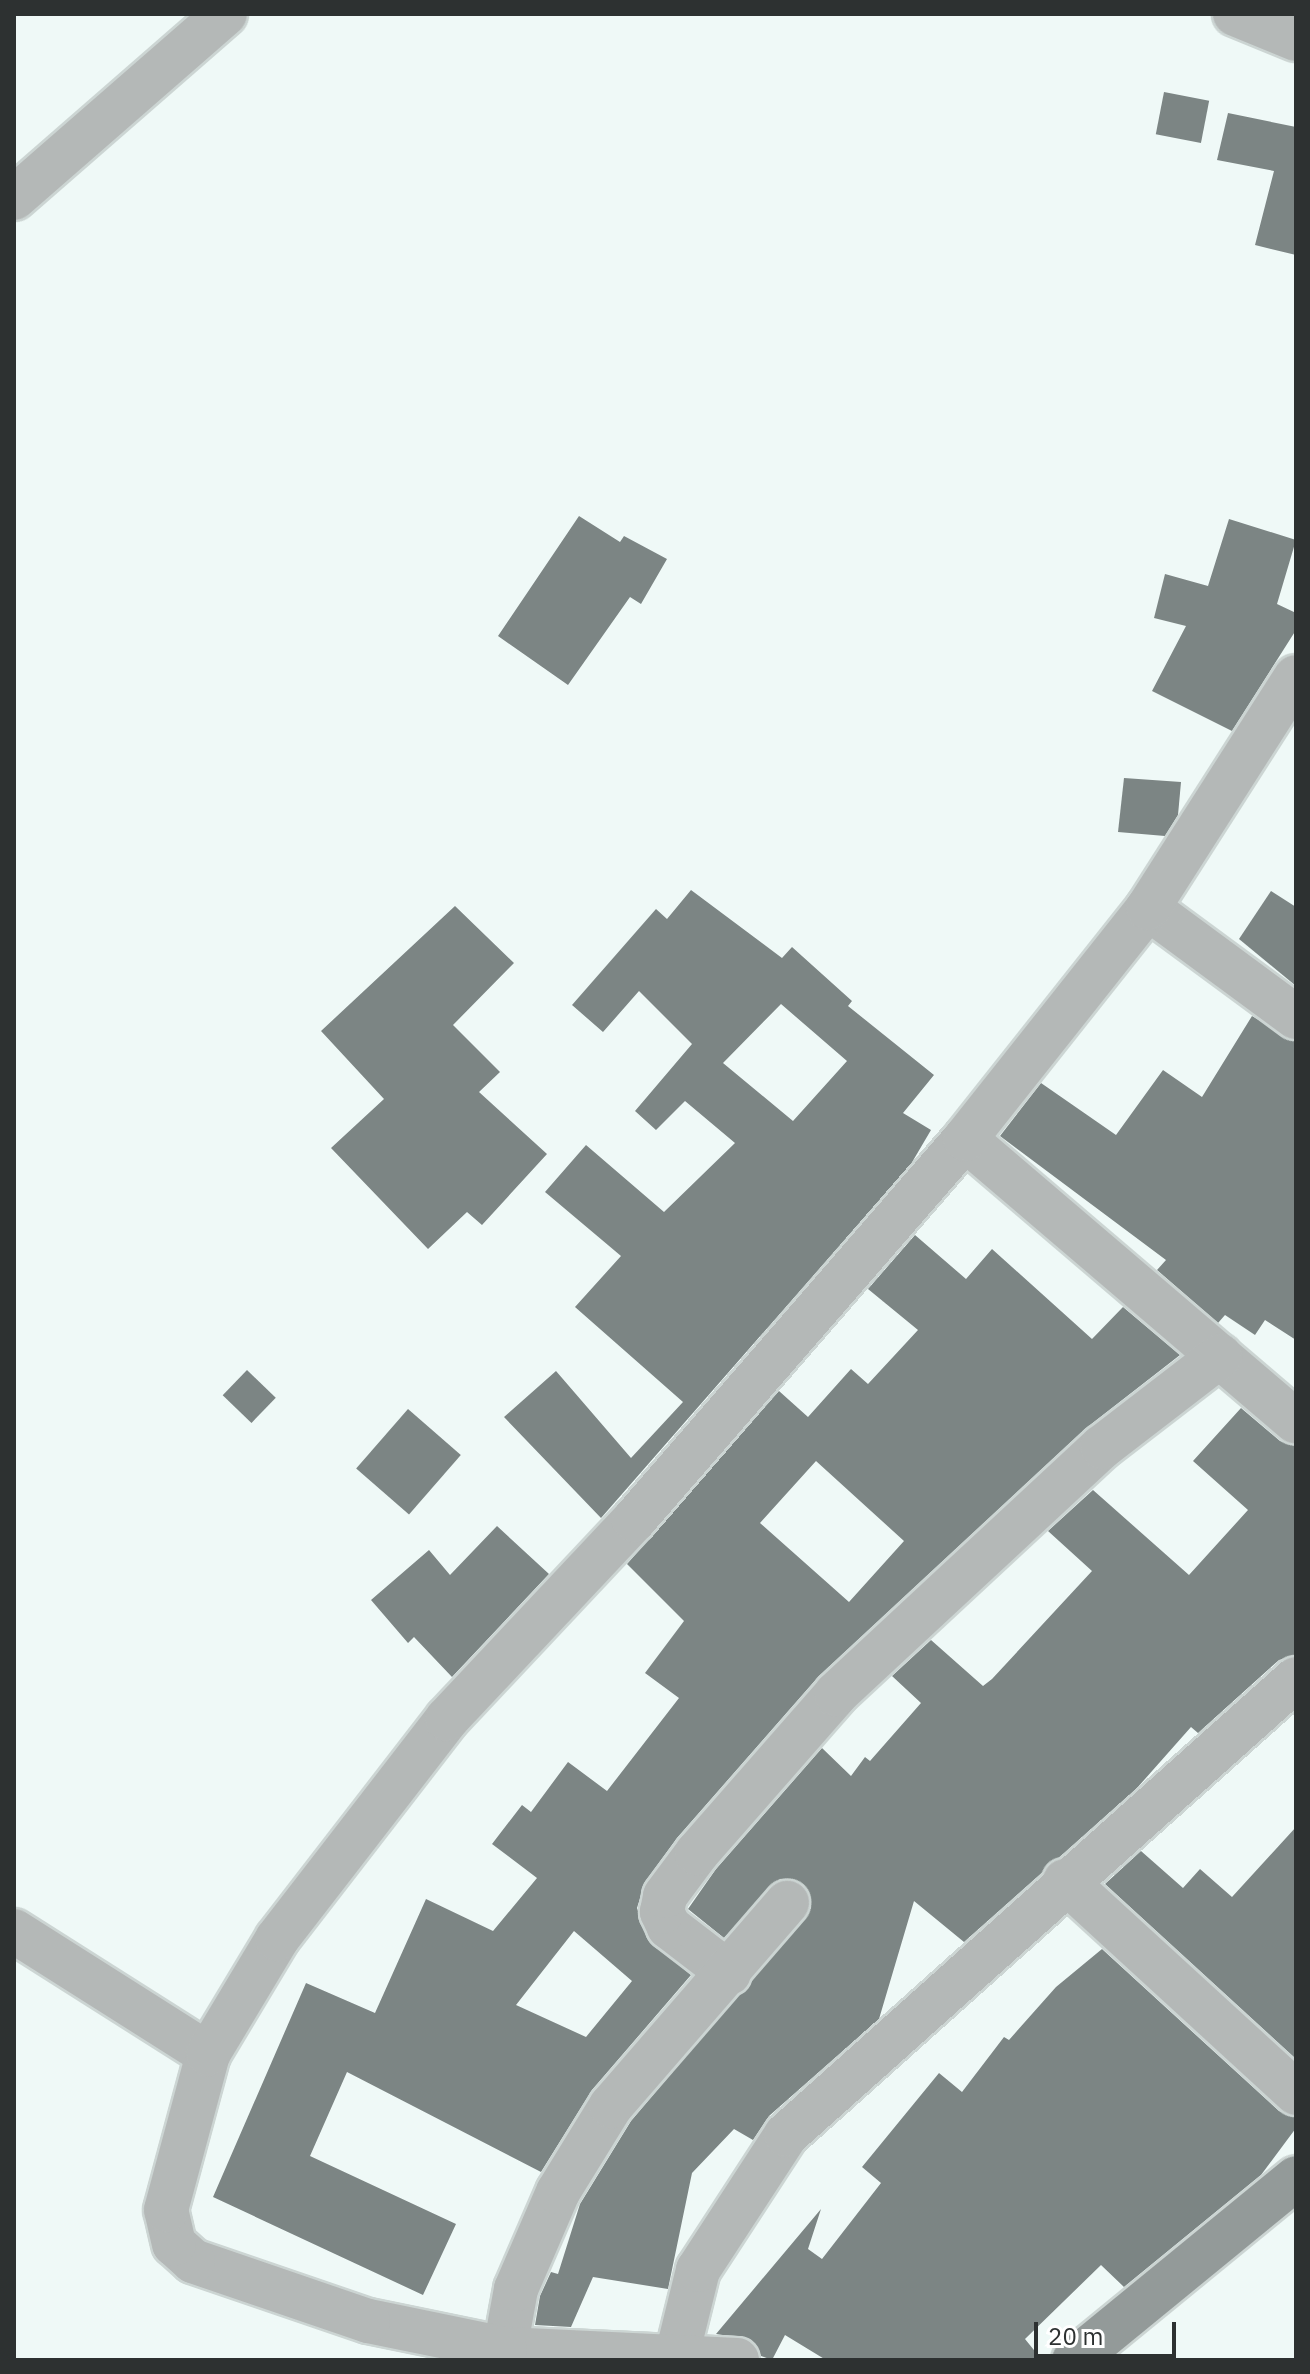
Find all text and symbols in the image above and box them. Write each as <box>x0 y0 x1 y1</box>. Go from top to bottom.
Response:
scale bar <box>1038 2306 1180 2356</box>
text: 20 m <box>1048 2320 1103 2352</box>

